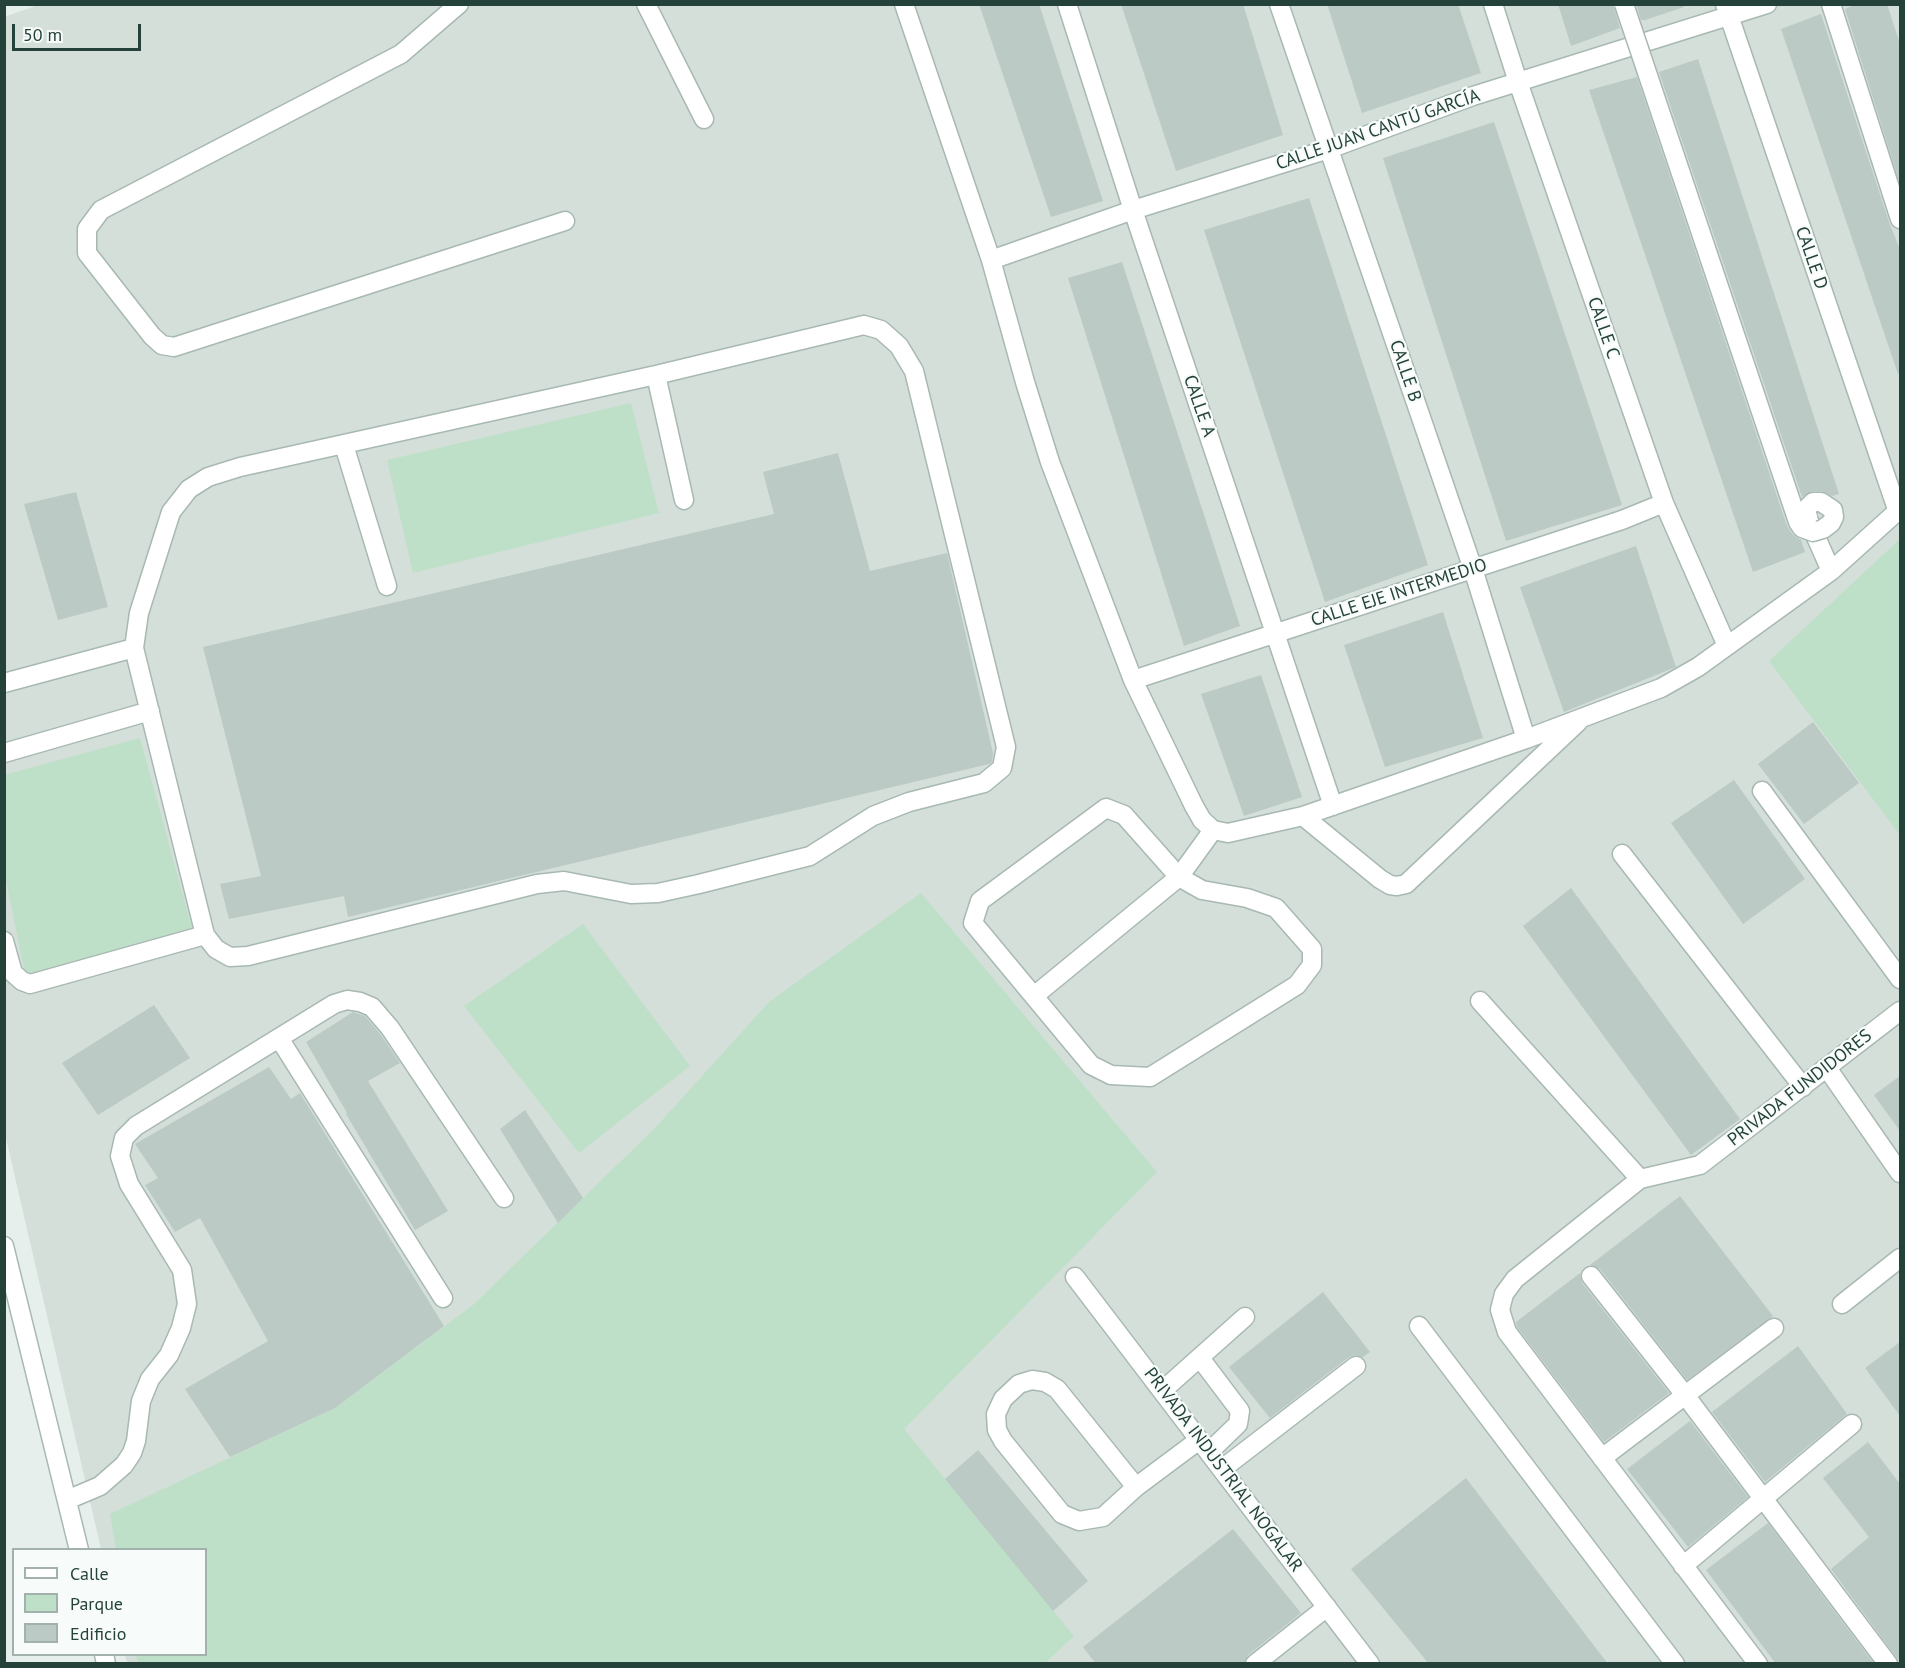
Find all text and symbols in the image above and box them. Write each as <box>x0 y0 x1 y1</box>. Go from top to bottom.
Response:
scale bar <box>15 12 144 50</box>
text: 50 m <box>23 23 62 46</box>
street label: CALLE JUAN CANTÚ GARCÍA <box>1273 85 1483 175</box>
street label: CALLE D <box>1790 224 1832 292</box>
street label: CALLE C <box>1582 294 1624 362</box>
street label: CALLE B <box>1384 337 1426 405</box>
street label: CALLE A <box>1178 372 1220 440</box>
street label: CALLE EJE INTERMEDIO <box>1308 554 1490 632</box>
street label: PRIVADA FUNDIDORES <box>1724 1025 1876 1151</box>
street label: PRIVADA INDUSTRIAL NOGALAR <box>1139 1364 1307 1576</box>
legend <box>12 1548 207 1656</box>
text: Calle <box>70 1562 109 1585</box>
text: Parque <box>70 1592 123 1615</box>
text: Edificio <box>70 1622 126 1645</box>

